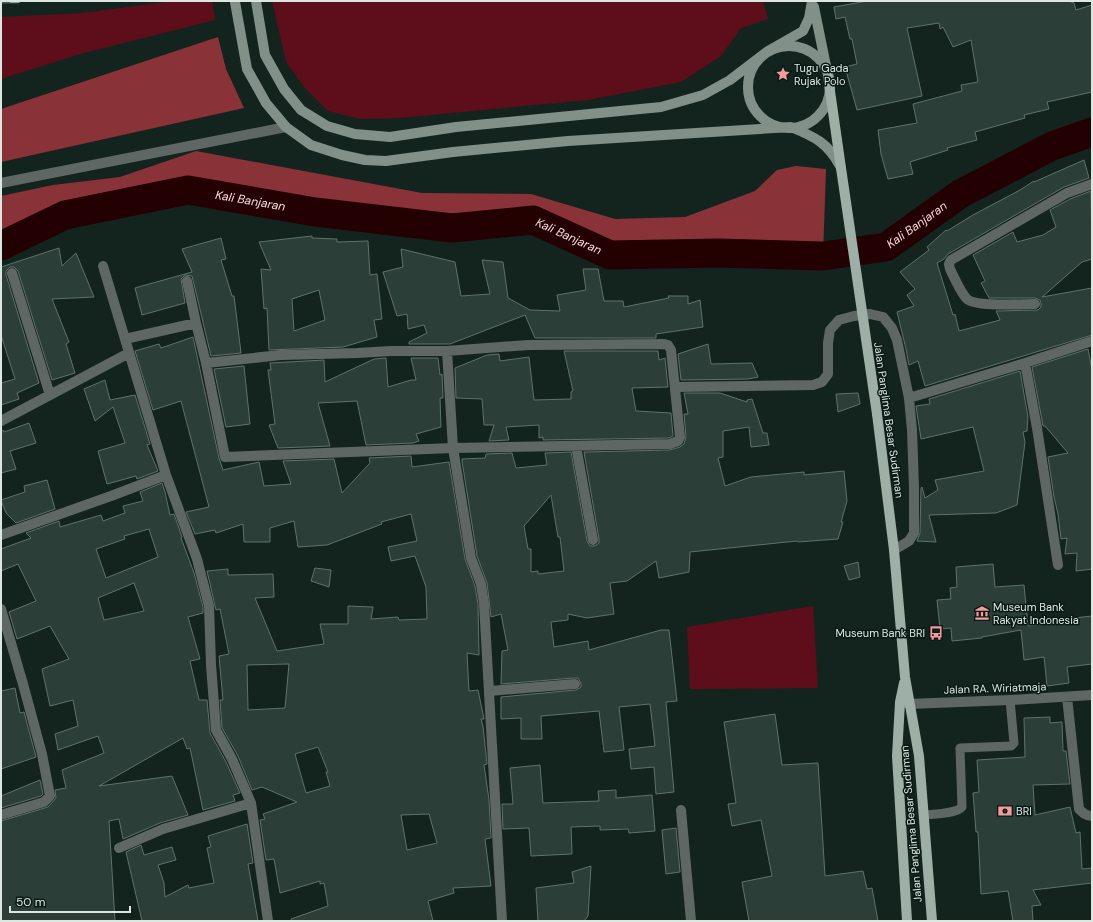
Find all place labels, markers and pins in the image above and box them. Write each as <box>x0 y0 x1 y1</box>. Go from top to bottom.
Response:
place label: Tugu Gada Rujak Polo <box>794 61 849 88</box>
place icon: Tugu Gada Rujak Polo <box>775 66 791 82</box>
place label: Museum Bank Rakyat Indonesia <box>993 600 1079 627</box>
museum icon: Museum Bank Rakyat Indonesia <box>974 605 990 621</box>
bus stop icon: Museum Bank BRI <box>928 625 944 641</box>
place label: Museum Bank BRI <box>836 626 925 640</box>
bank icon: BRI <box>997 803 1013 819</box>
place label: BRI <box>1016 804 1032 818</box>

